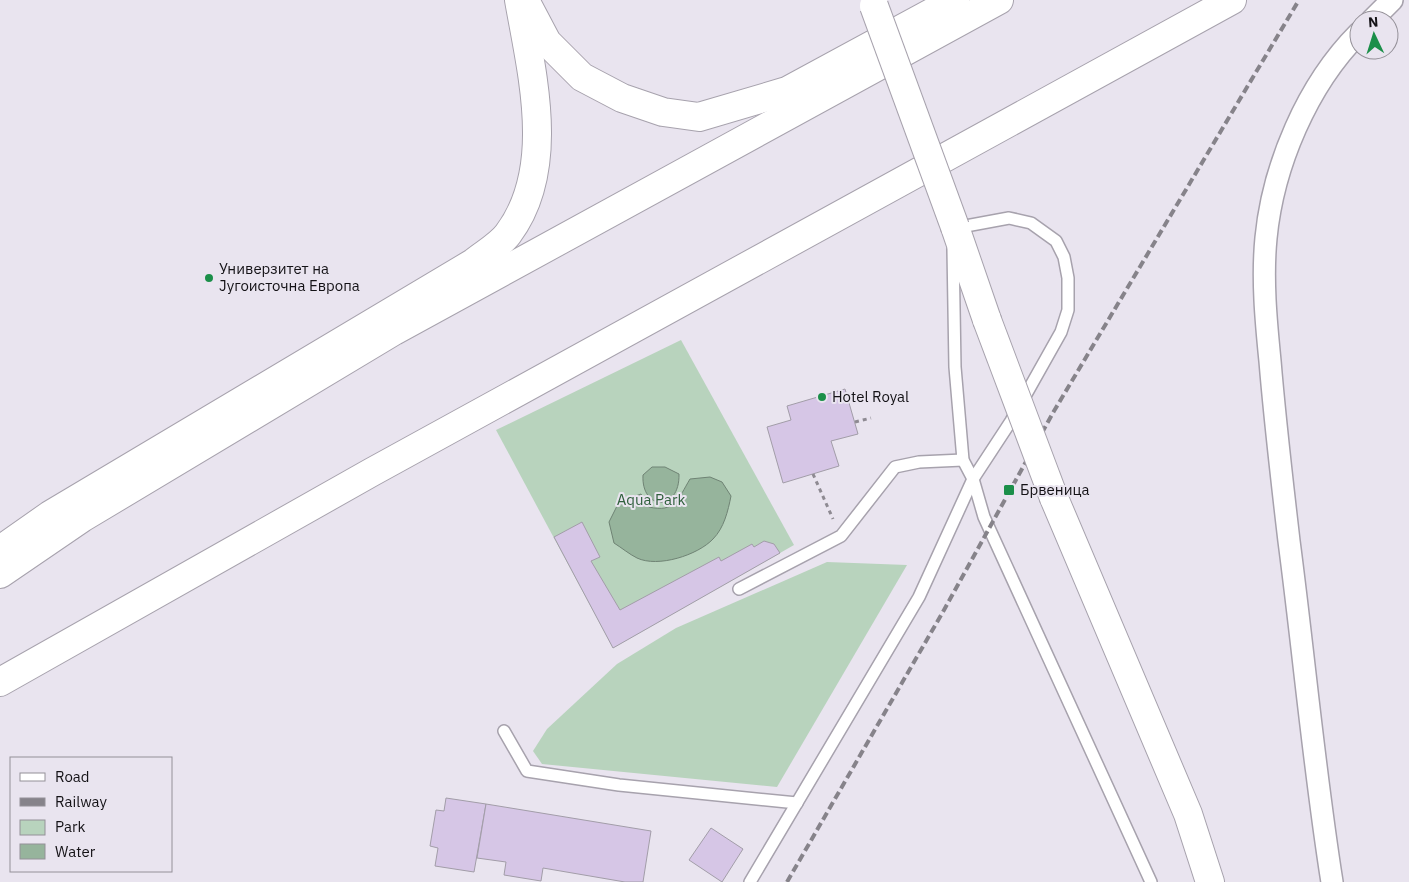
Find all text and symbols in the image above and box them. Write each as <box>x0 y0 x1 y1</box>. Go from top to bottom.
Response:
north arrow <box>1349 10 1399 60</box>
text: N <box>1367 13 1379 31</box>
place label: Универзитет на Југоисточна Европа <box>219 259 360 295</box>
marker: Универзитет на Југоисточна Европа <box>203 272 215 284</box>
place label: Hotel Royal <box>832 387 909 406</box>
marker: Hotel Royal <box>816 391 828 403</box>
place label: Брвеница <box>1020 480 1090 499</box>
marker: Брвеница <box>1002 483 1016 497</box>
park label: Aqua Park <box>617 490 685 509</box>
legend <box>10 757 172 872</box>
text: Road <box>55 767 90 786</box>
text: Railway <box>55 792 108 811</box>
text: Park <box>55 817 85 836</box>
text: Water <box>55 842 96 861</box>

